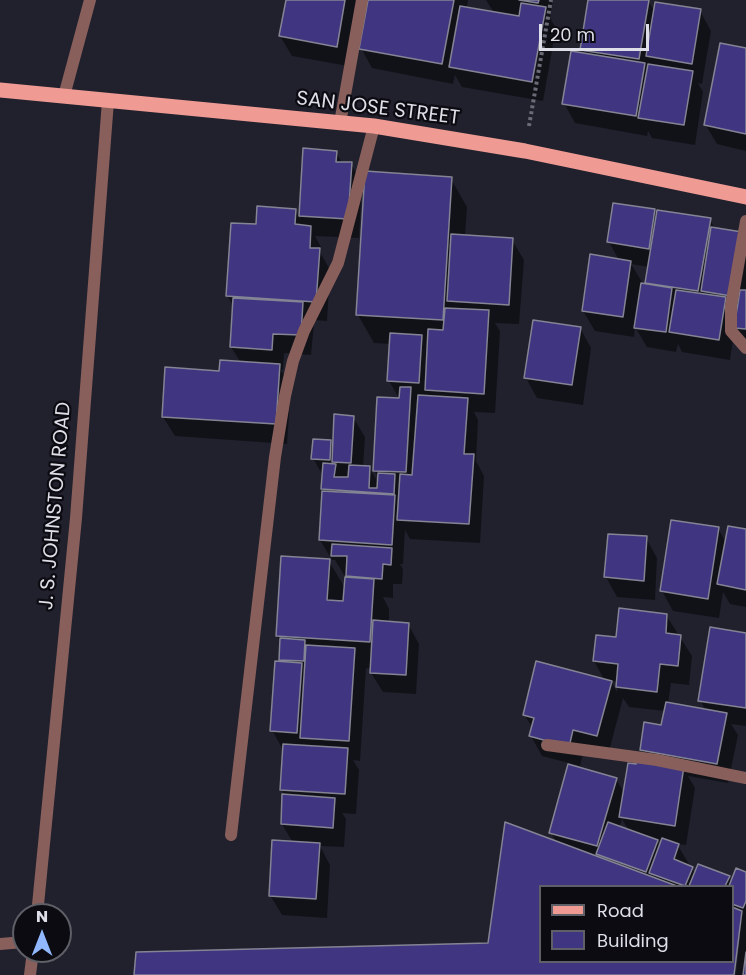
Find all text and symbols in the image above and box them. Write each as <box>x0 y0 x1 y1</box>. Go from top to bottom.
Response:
scale bar <box>542 12 652 50</box>
text: 20 m <box>550 22 595 47</box>
street label: SAN JOSE STREET <box>295 87 461 131</box>
street label: J. S. JOHNSTON ROAD <box>35 401 77 611</box>
legend <box>539 885 734 963</box>
text: Road <box>597 898 644 923</box>
north arrow <box>12 903 72 963</box>
text: N <box>36 905 48 928</box>
text: Building <box>597 928 669 953</box>

